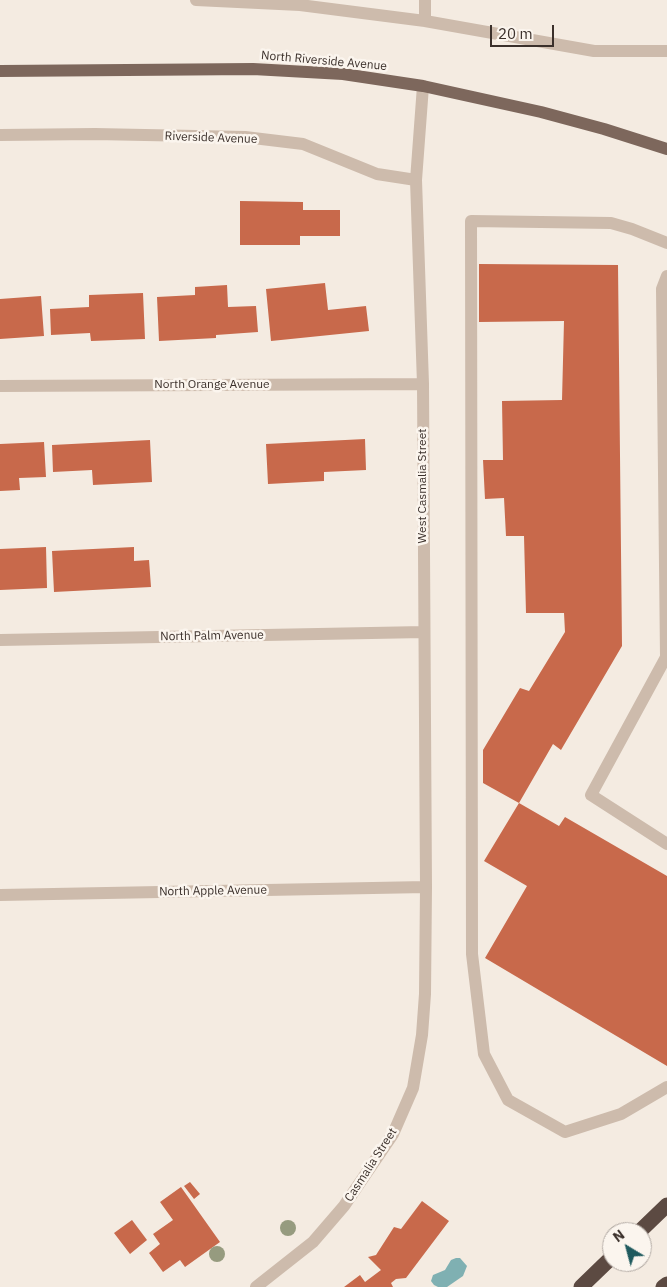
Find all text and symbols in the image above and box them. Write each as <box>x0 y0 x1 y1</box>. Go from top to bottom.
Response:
scale bar <box>492 15 556 47</box>
text: 20 m <box>498 24 533 43</box>
street label: North Riverside Avenue <box>260 48 388 74</box>
street label: Riverside Avenue <box>164 129 258 147</box>
street label: North Orange Avenue <box>154 378 270 392</box>
street label: West Casmalia Street <box>416 429 430 543</box>
street label: North Palm Avenue <box>160 628 264 644</box>
street label: North Apple Avenue <box>159 883 267 899</box>
street label: Casmalia Street <box>342 1125 400 1205</box>
north arrow <box>602 1222 652 1272</box>
text: N <box>609 1226 628 1246</box>

